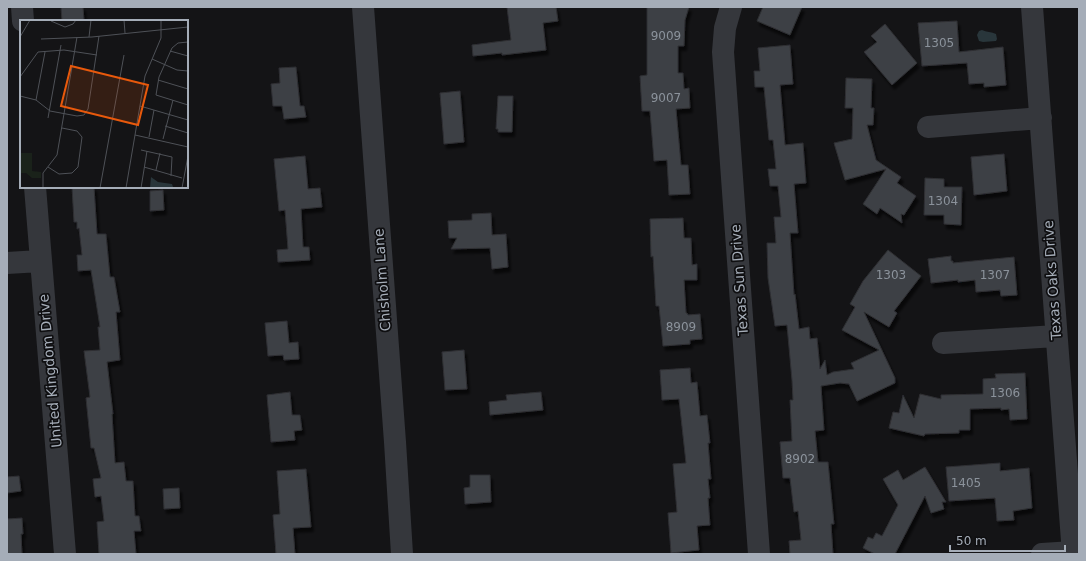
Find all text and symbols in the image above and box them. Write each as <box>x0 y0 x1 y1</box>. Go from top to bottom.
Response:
inset map <box>20 20 188 188</box>
house number: 9009 <box>651 29 681 43</box>
house number: 1305 <box>924 36 954 50</box>
house number: 9007 <box>651 91 681 105</box>
house number: 1304 <box>928 194 958 208</box>
street label: Texas Oaks Drive <box>1040 220 1064 341</box>
street label: Texas Sun Drive <box>727 224 751 337</box>
street label: Chisholm Lane <box>370 228 394 332</box>
house number: 1303 <box>876 268 906 282</box>
house number: 1307 <box>980 268 1010 282</box>
street label: United Kingdom Drive <box>35 294 65 448</box>
house number: 8909 <box>666 320 696 334</box>
house number: 1306 <box>990 386 1020 400</box>
house number: 8902 <box>785 452 815 466</box>
house number: 1405 <box>951 476 981 490</box>
scale bar <box>950 527 1065 553</box>
text: 50 m <box>956 534 987 548</box>

